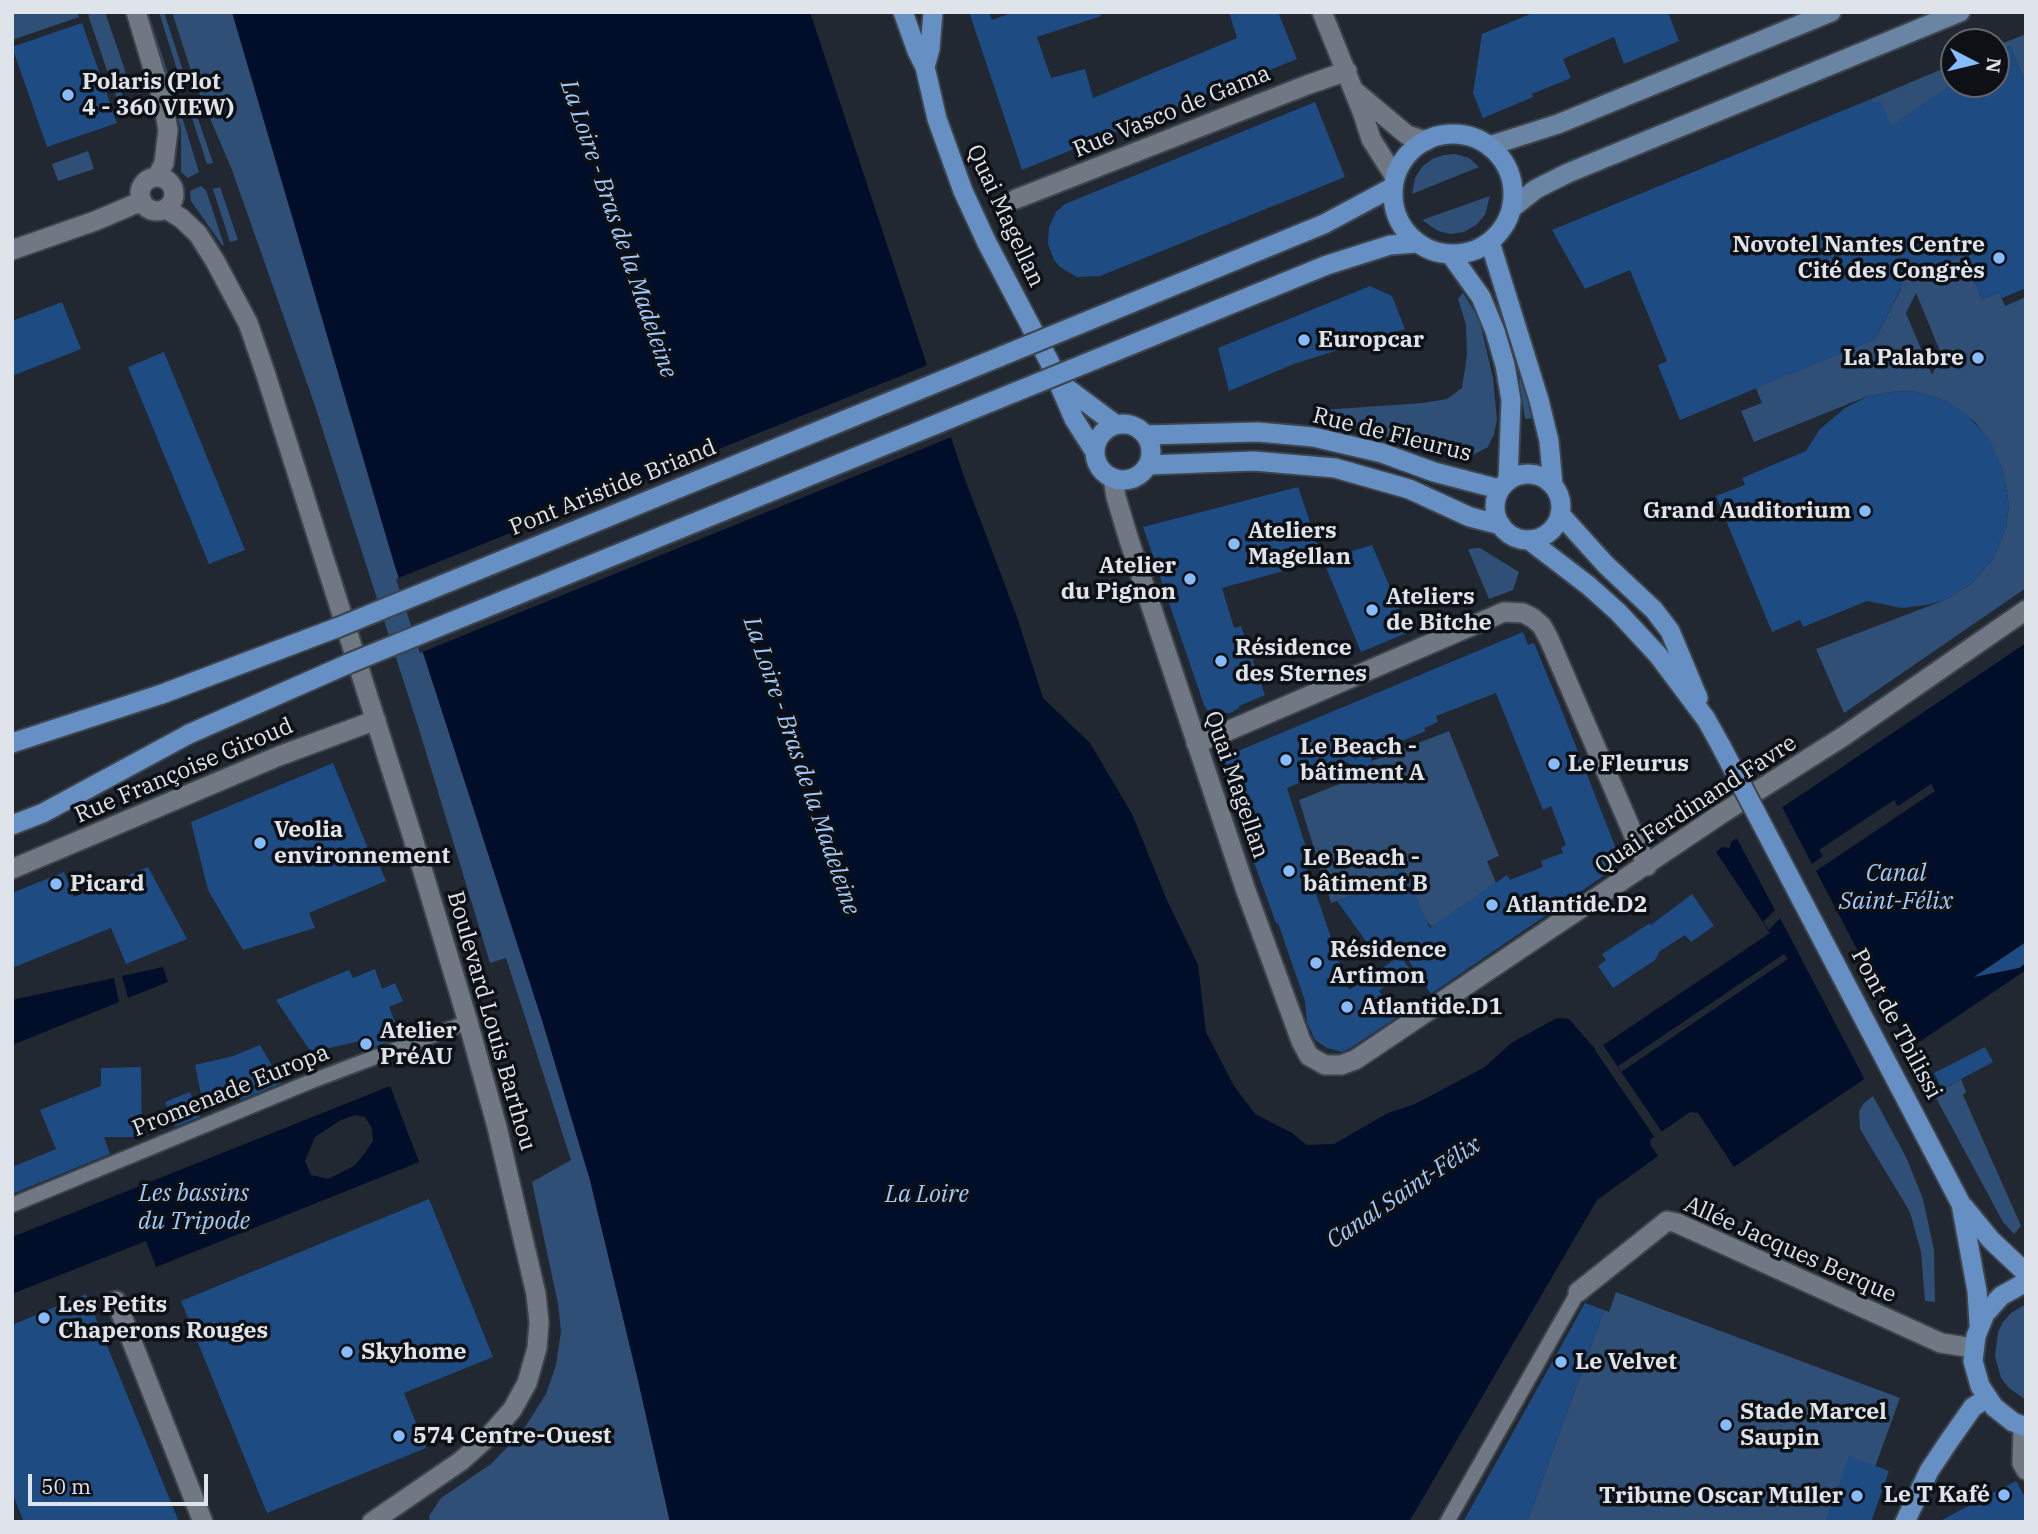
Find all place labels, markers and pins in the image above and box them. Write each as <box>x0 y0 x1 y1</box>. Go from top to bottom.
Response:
place label: Polaris (Plot 4 - 360 VIEW) <box>82 68 234 122</box>
marker: Polaris (Plot 4 - 360 VIEW) <box>60 87 76 103</box>
place label: Novotel Nantes Centre Cité des Congrès <box>1732 231 1985 285</box>
marker: Novotel Nantes Centre Cité des Congrès <box>1991 250 2007 266</box>
place label: Europcar <box>1318 326 1424 354</box>
marker: Europcar <box>1296 332 1312 348</box>
place label: La Palabre <box>1843 344 1964 372</box>
marker: La Palabre <box>1970 350 1986 366</box>
place label: Grand Auditorium <box>1643 497 1851 525</box>
marker: Grand Auditorium <box>1857 503 1873 519</box>
place label: Ateliers Magellan <box>1248 517 1351 571</box>
marker: Ateliers Magellan <box>1226 536 1242 552</box>
place label: Atelier du Pignon <box>1061 552 1176 606</box>
marker: Atelier du Pignon <box>1182 571 1198 587</box>
place label: Ateliers de Bitche <box>1386 583 1492 637</box>
marker: Ateliers de Bitche <box>1364 602 1380 618</box>
place label: Résidence des Sternes <box>1235 634 1367 688</box>
marker: Résidence des Sternes <box>1213 653 1229 669</box>
place label: Le Beach - bâtiment A <box>1300 733 1425 787</box>
place label: Le Fleurus <box>1568 750 1689 778</box>
marker: Le Beach - bâtiment A <box>1278 752 1294 768</box>
marker: Le Fleurus <box>1546 756 1562 772</box>
place label: Veolia environnement <box>274 816 450 870</box>
marker: Veolia environnement <box>252 835 268 851</box>
place label: Le Beach - bâtiment B <box>1303 844 1428 898</box>
marker: Le Beach - bâtiment B <box>1281 863 1297 879</box>
place label: Picard <box>70 870 145 898</box>
marker: Picard <box>48 876 64 892</box>
place label: Atlantide.D2 <box>1506 891 1647 919</box>
marker: Atlantide.D2 <box>1484 897 1500 913</box>
place label: Résidence Artimon <box>1330 936 1447 990</box>
marker: Résidence Artimon <box>1308 955 1324 971</box>
place label: Atlantide.D1 <box>1361 993 1502 1021</box>
marker: Atlantide.D1 <box>1339 999 1355 1015</box>
place label: Atelier PréAU <box>380 1017 457 1071</box>
marker: Atelier PréAU <box>358 1036 374 1052</box>
place label: Les Petits Chaperons Rouges <box>58 1291 268 1345</box>
marker: Les Petits Chaperons Rouges <box>36 1310 52 1326</box>
place label: Skyhome <box>361 1338 467 1366</box>
marker: Skyhome <box>339 1344 355 1360</box>
place label: Le Velvet <box>1575 1348 1677 1376</box>
marker: Le Velvet <box>1553 1354 1569 1370</box>
place label: Stade Marcel Saupin <box>1740 1398 1887 1452</box>
marker: Stade Marcel Saupin <box>1718 1417 1734 1433</box>
place label: 574 Centre-Ouest <box>413 1422 611 1450</box>
marker: 574 Centre-Ouest <box>391 1428 407 1444</box>
place label: Le T Kafé <box>1884 1481 1990 1509</box>
place label: Tribune Oscar Muller <box>1599 1482 1843 1510</box>
marker: Le T Kafé <box>1996 1487 2012 1503</box>
marker: Tribune Oscar Muller <box>1849 1488 1865 1504</box>

